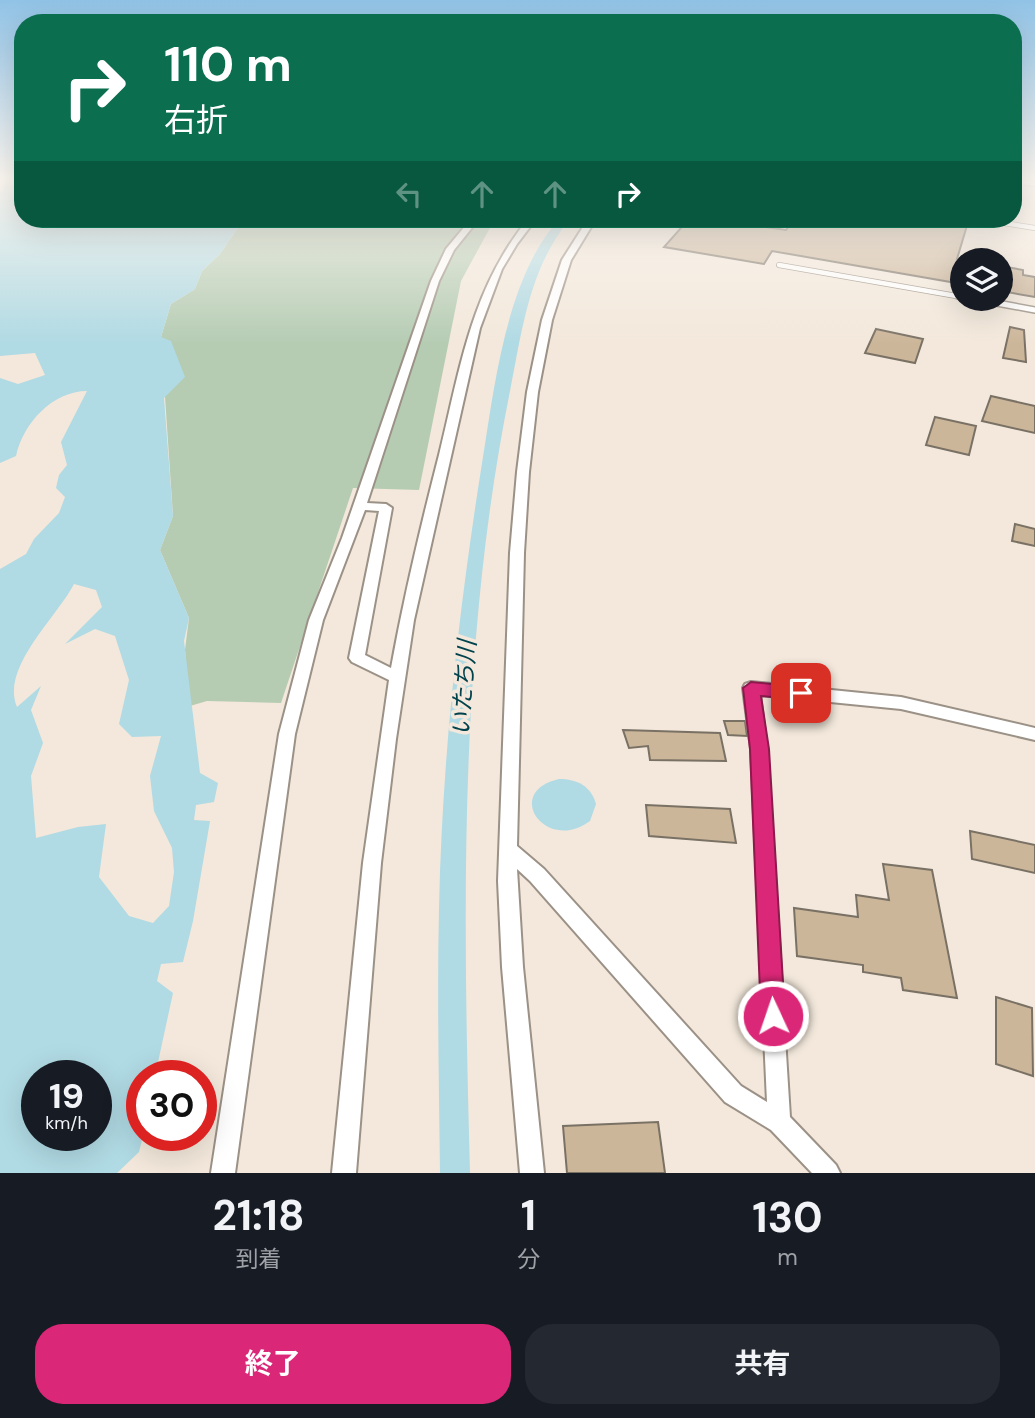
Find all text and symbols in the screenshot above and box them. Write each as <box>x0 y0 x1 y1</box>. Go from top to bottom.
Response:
text: 110 m <box>164 32 292 96</box>
icon: right <box>49 42 140 133</box>
text: 右折 <box>164 99 228 141</box>
icon: left <box>390 175 428 213</box>
icon: ahead <box>463 175 501 213</box>
icon: ahead <box>536 175 574 213</box>
icon: right <box>609 175 647 213</box>
map controls <box>950 248 1013 311</box>
button: layers <box>950 248 1013 311</box>
water label: いたち川 <box>445 636 483 737</box>
pin <box>771 663 831 723</box>
icon: arrive <box>782 674 820 712</box>
position arrow <box>736 979 810 1053</box>
speed limit sign: 30 <box>126 1060 217 1151</box>
text: 19 <box>49 1073 84 1119</box>
text: km/h <box>45 1111 88 1135</box>
text: 21:18 <box>212 1188 305 1243</box>
text: 1 <box>521 1188 536 1243</box>
text: 130 <box>752 1190 823 1245</box>
text: m <box>777 1242 798 1272</box>
text: 到着 <box>235 1244 281 1274</box>
text: 分 <box>517 1244 540 1274</box>
button: 終了 <box>35 1324 511 1404</box>
button: 共有 <box>525 1324 1000 1404</box>

